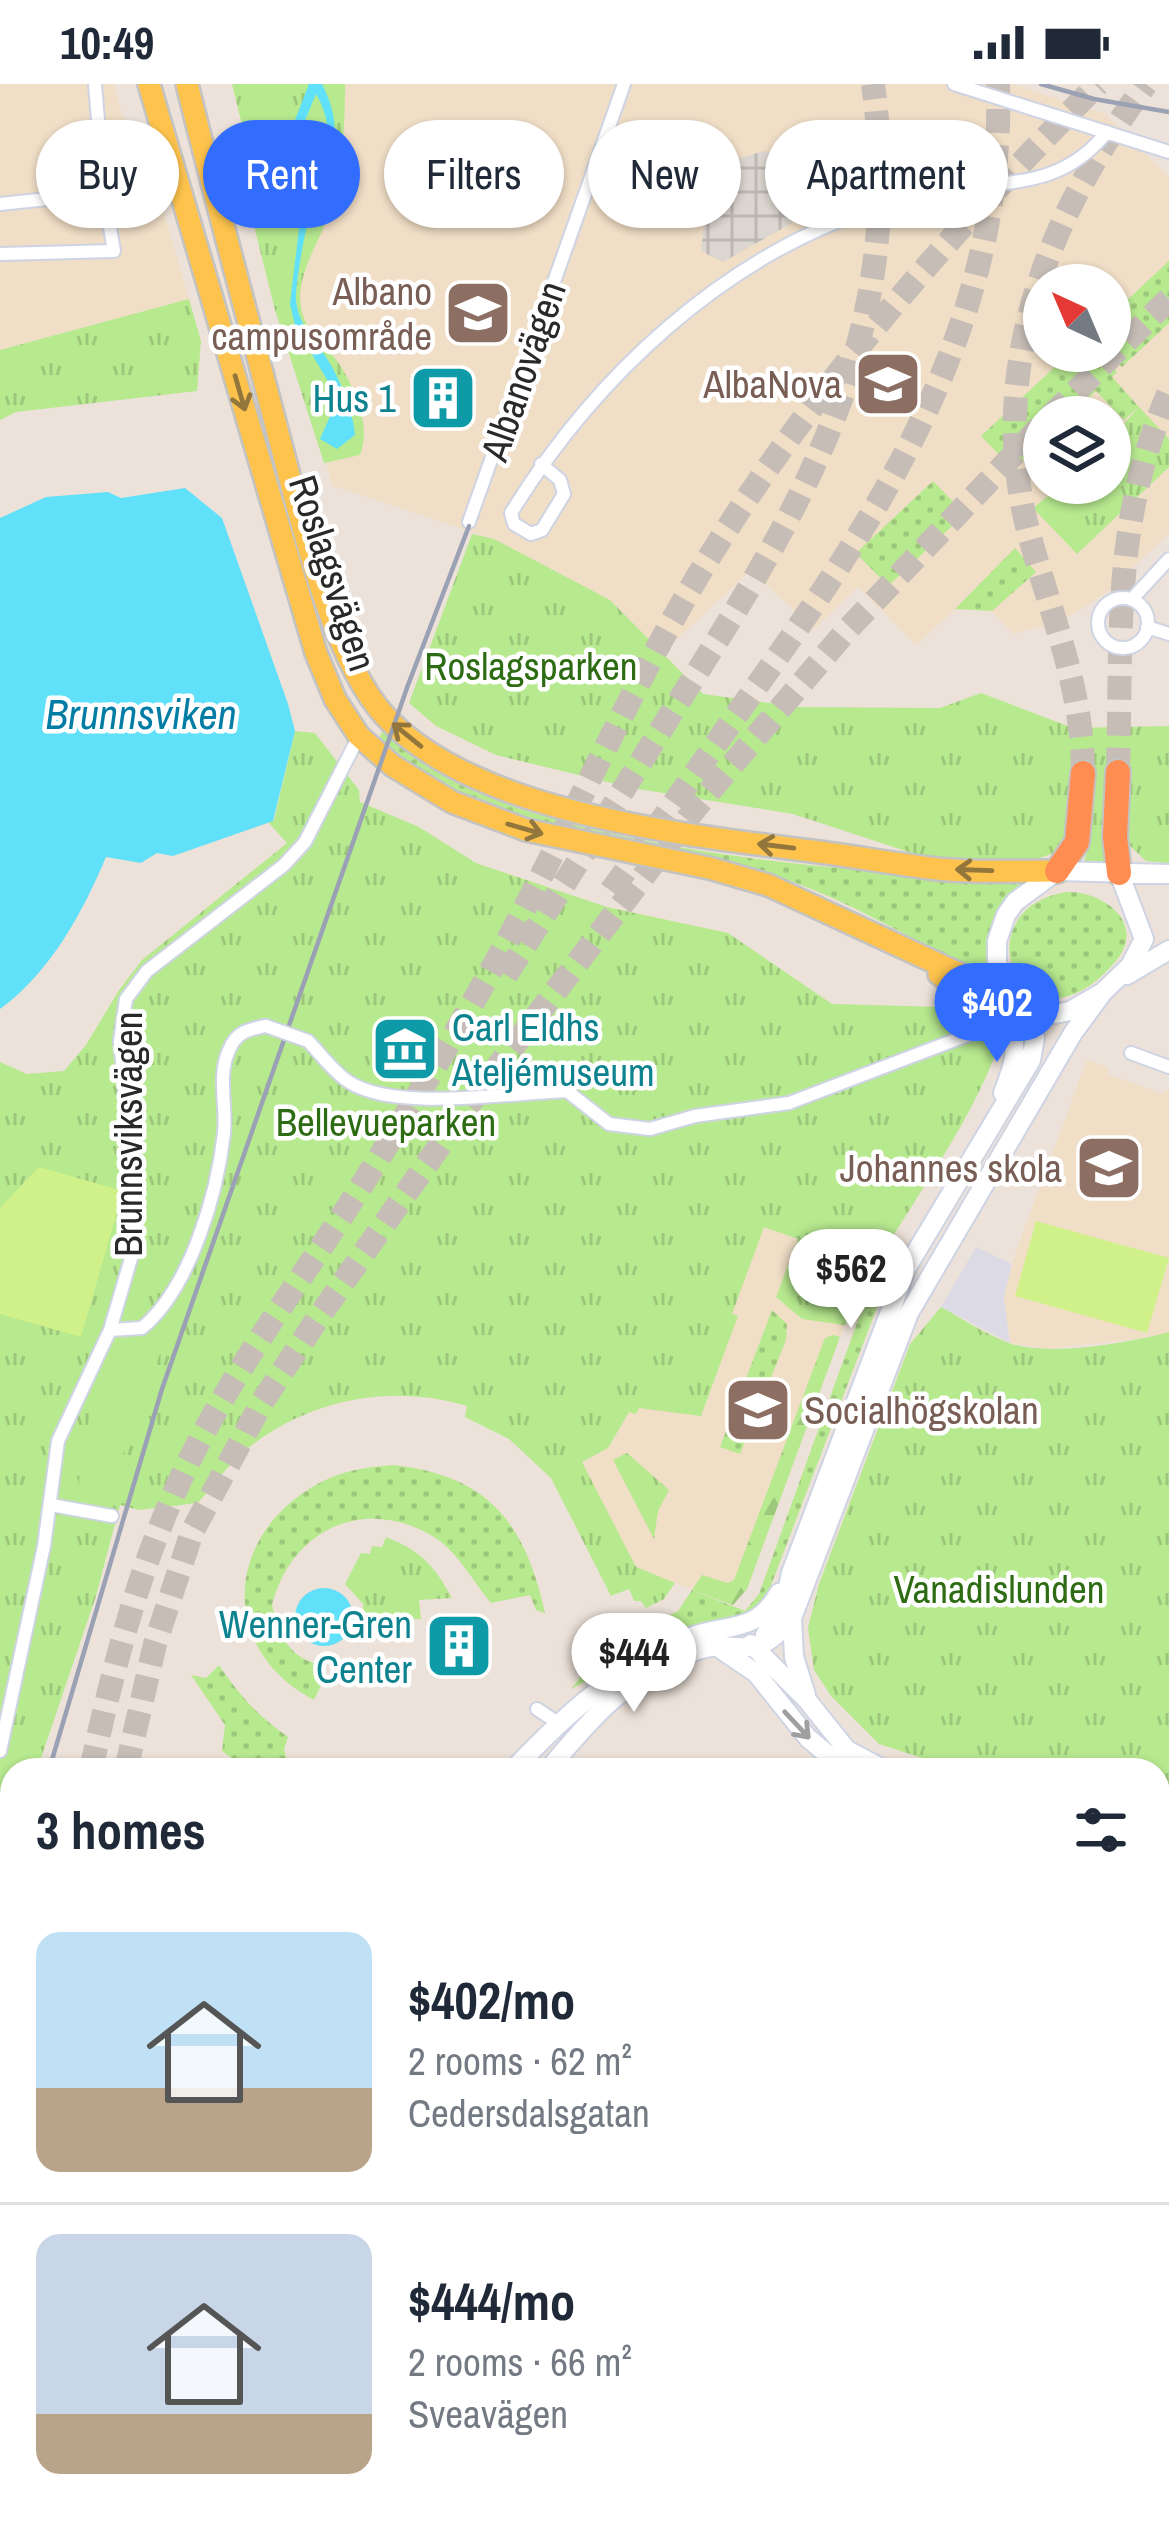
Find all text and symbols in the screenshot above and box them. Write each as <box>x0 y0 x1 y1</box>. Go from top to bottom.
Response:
text: 10:49 <box>60 12 154 73</box>
chip: Buy <box>36 120 179 228</box>
chip: Rent <box>203 120 360 228</box>
chip: Filters <box>384 120 564 228</box>
chip: New <box>588 120 741 228</box>
chip: Apartment <box>765 120 1008 228</box>
north arrow <box>1023 264 1131 372</box>
map controls <box>1023 264 1131 504</box>
place label: Albano campusområde <box>212 265 432 362</box>
street label: Albanovägen <box>468 274 578 469</box>
school or university icon: Albano campusområde <box>443 278 513 348</box>
school or university icon: AlbaNova <box>853 349 923 419</box>
place label: AlbaNova <box>702 358 842 410</box>
building icon: Hus 1 <box>408 363 478 433</box>
place label: Hus 1 <box>312 372 396 424</box>
one-way arrow <box>230 373 252 411</box>
button: layers <box>1023 396 1131 504</box>
street label: Roslagsvägen <box>277 469 389 677</box>
park label: Roslagsparken <box>424 640 638 692</box>
water label: Brunnsviken <box>45 686 237 742</box>
one-way arrow <box>392 723 424 749</box>
one-way arrow <box>506 819 544 841</box>
one-way arrow <box>757 835 796 857</box>
one-way arrow <box>955 858 994 881</box>
pin: $402 <box>926 963 1068 1065</box>
text: $402 <box>961 976 1033 1028</box>
place label: Carl Eldhs Ateljémuseum <box>451 1001 655 1098</box>
street label: Brunnsviksvägen <box>102 1011 154 1257</box>
museum icon: Carl Eldhs Ateljémuseum <box>370 1014 440 1084</box>
park label: Bellevueparken <box>276 1096 496 1148</box>
school or university icon: Johannes skola <box>1074 1133 1144 1203</box>
place label: Johannes skola <box>840 1142 1062 1194</box>
pin: $562 <box>780 1229 922 1331</box>
text: $562 <box>815 1242 887 1294</box>
school or university icon: Socialhögskolan <box>723 1375 793 1445</box>
place label: Socialhögskolan <box>804 1384 1039 1436</box>
park label: Vanadislunden <box>893 1563 1105 1615</box>
place label: Wenner-Gren Center <box>219 1598 412 1695</box>
building icon: Wenner-Gren Center <box>424 1611 494 1681</box>
pin: $444 <box>563 1613 705 1715</box>
text: $444 <box>598 1626 670 1678</box>
one-way arrow <box>782 1710 810 1739</box>
text: 3 homes <box>36 1796 206 1865</box>
icon: filters <box>1068 1797 1134 1863</box>
text: $402/mo <box>408 1966 575 2035</box>
icon: home <box>132 1980 276 2124</box>
text: 2 rooms · 62 m² <box>408 2035 632 2087</box>
text: Cedersdalsgatan <box>408 2087 650 2139</box>
text: $444/mo <box>408 2267 575 2336</box>
icon: home <box>132 2282 276 2426</box>
text: 2 rooms · 66 m² <box>408 2336 632 2388</box>
text: Sveavägen <box>408 2388 568 2440</box>

